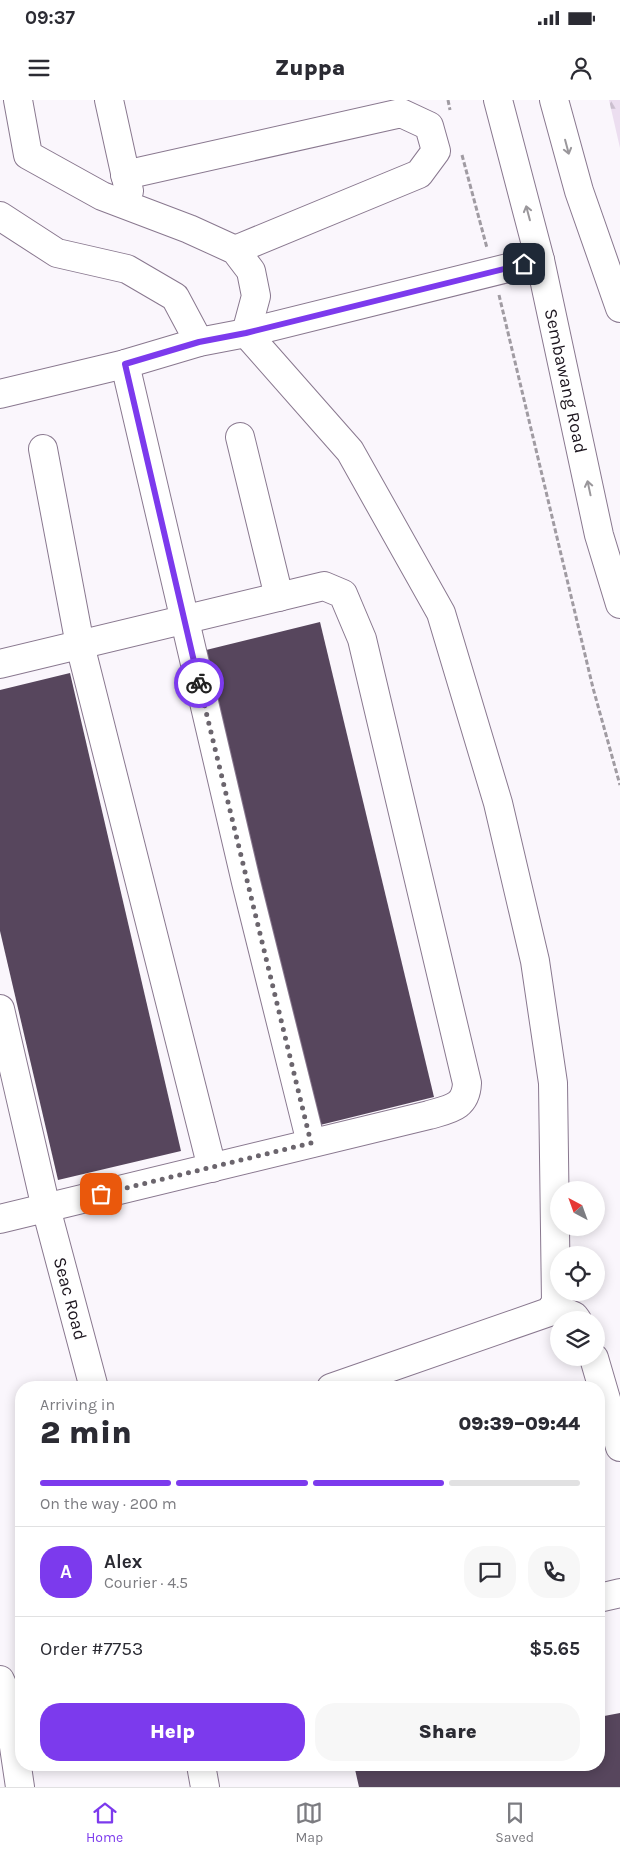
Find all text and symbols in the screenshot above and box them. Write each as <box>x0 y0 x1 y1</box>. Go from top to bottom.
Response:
text: 09:37 <box>25 7 75 29</box>
icon: menu <box>25 54 53 82</box>
icon: person <box>567 54 595 82</box>
text: Zuppa <box>275 55 345 81</box>
one-way arrow <box>562 139 572 155</box>
one-way arrow <box>522 205 532 221</box>
pin <box>503 243 545 285</box>
icon: home <box>510 250 538 278</box>
street label: Sembawang Road <box>540 306 592 455</box>
one-way arrow <box>584 480 593 496</box>
courier <box>174 658 224 708</box>
icon: bike <box>185 669 213 697</box>
pin <box>80 1173 122 1215</box>
icon: bag <box>87 1180 115 1208</box>
north arrow <box>550 1181 605 1236</box>
map controls <box>550 1181 605 1366</box>
button: locate <box>550 1246 605 1301</box>
street label: Seac Road <box>49 1255 92 1343</box>
button: layers <box>550 1311 605 1366</box>
text: Arriving in <box>40 1395 115 1414</box>
text: 09:39–09:44 <box>459 1413 580 1435</box>
text: 2 min <box>40 1414 132 1451</box>
text: On the way · 200 m <box>40 1494 177 1513</box>
button: chat <box>464 1546 516 1598</box>
button: phone <box>528 1546 580 1598</box>
text: Alex <box>104 1551 142 1573</box>
text: A <box>60 1561 72 1583</box>
text: Courier · 4.5 <box>104 1573 188 1592</box>
text: Order #7753 <box>40 1638 143 1660</box>
text: $5.65 <box>529 1638 580 1660</box>
button: Help <box>40 1703 305 1761</box>
button: Share <box>315 1703 580 1761</box>
tab: Home <box>86 1799 123 1846</box>
tab: Map <box>295 1799 323 1846</box>
tab: Saved <box>495 1799 534 1846</box>

